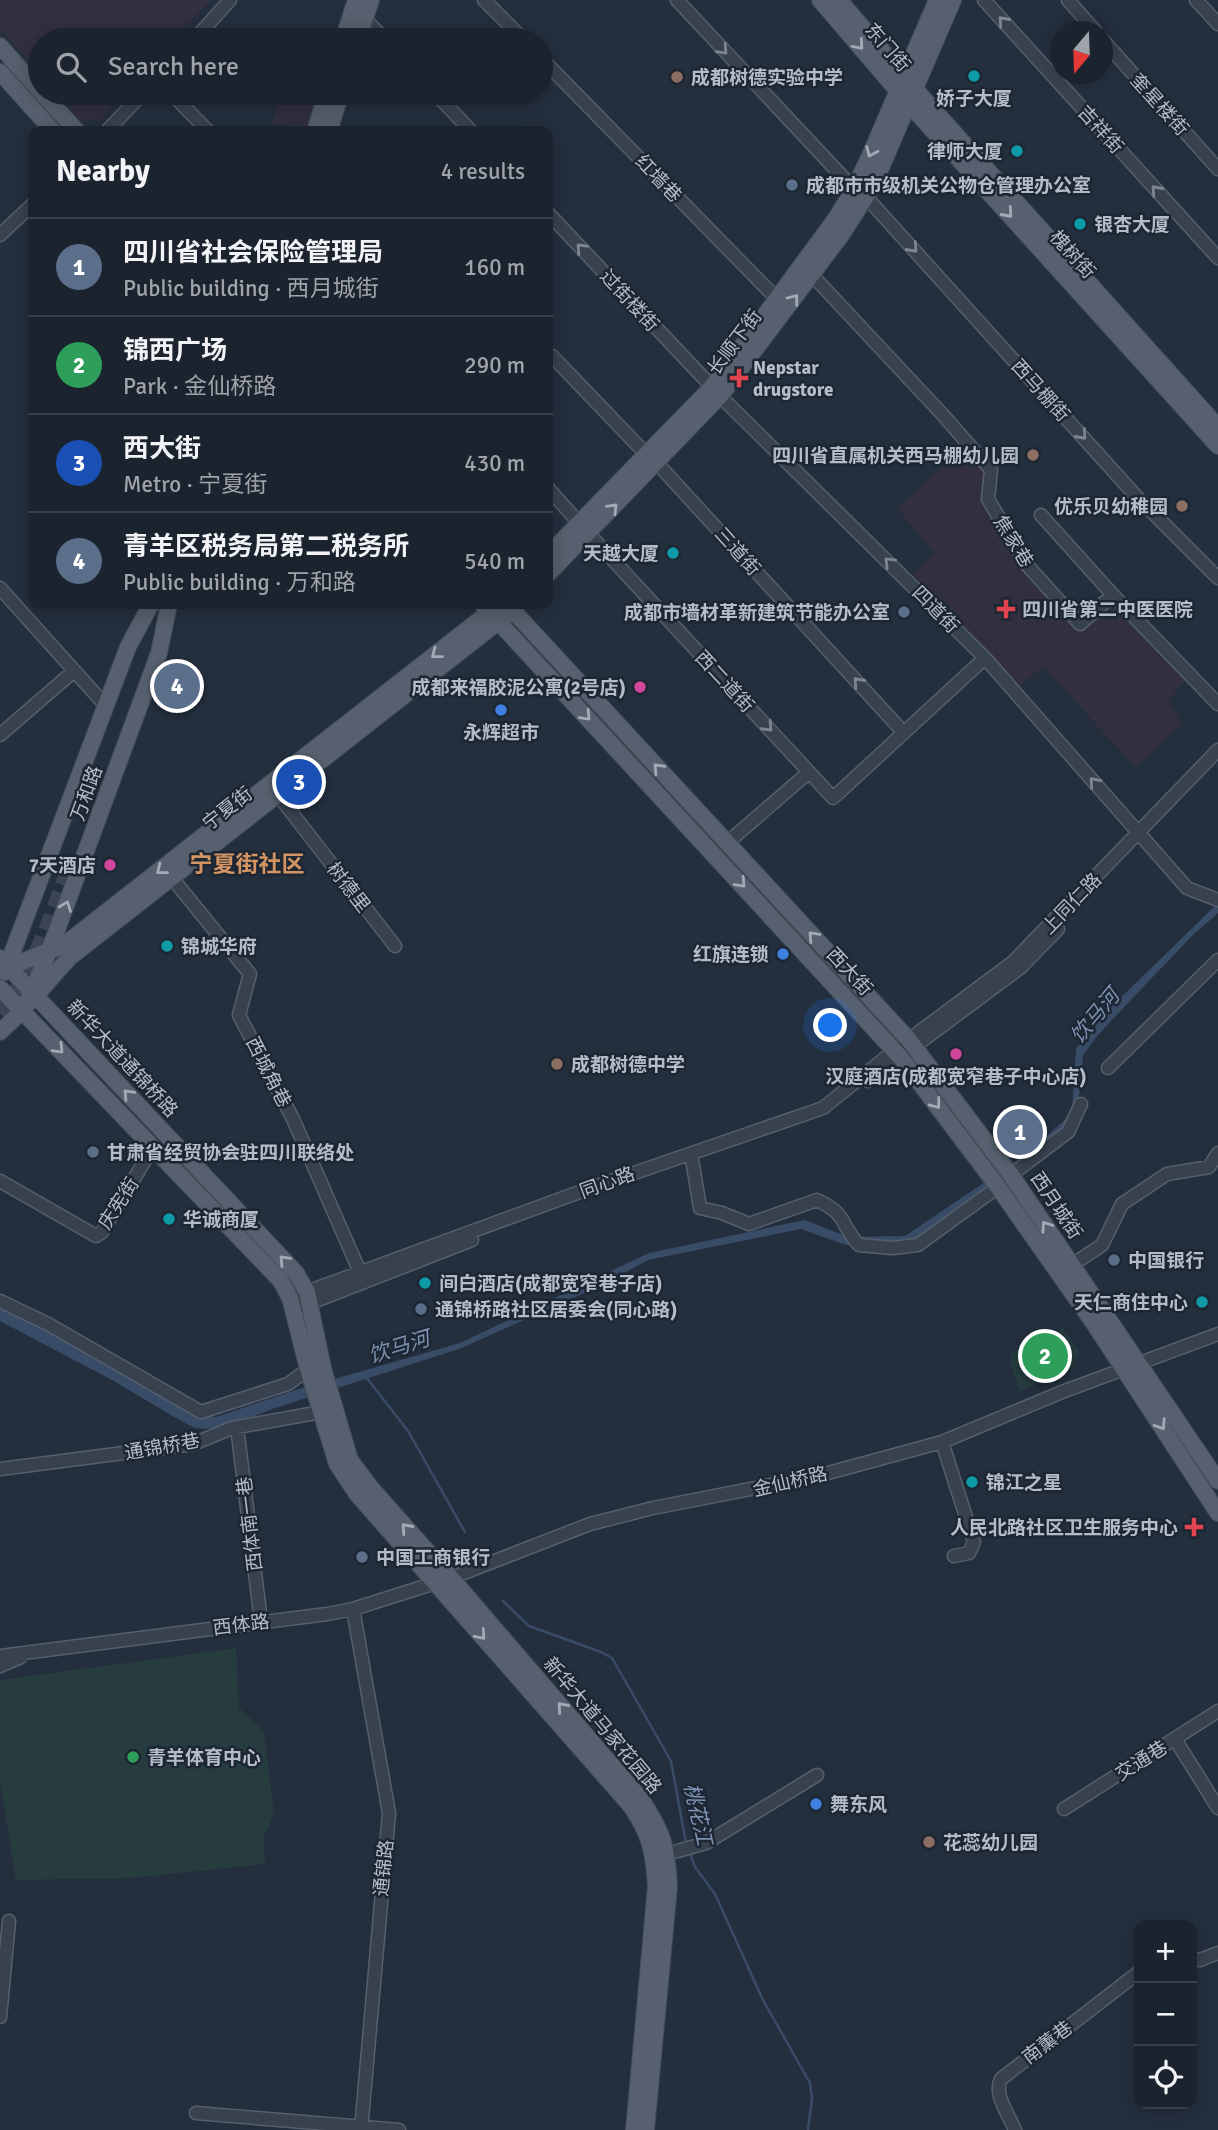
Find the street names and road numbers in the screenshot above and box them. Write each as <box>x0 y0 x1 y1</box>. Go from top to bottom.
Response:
street label: 东门街 <box>859 18 915 77</box>
street label: 奎星楼街 <box>1125 68 1194 141</box>
street label: 吉祥街 <box>1072 100 1128 159</box>
street label: 红墙巷 <box>630 150 687 208</box>
street label: 槐树街 <box>1044 225 1100 284</box>
street label: 过街楼街 <box>595 265 664 337</box>
street label: 长顺下街 <box>702 305 767 380</box>
street label: 西马棚街 <box>1006 354 1075 427</box>
street label: 焦家巷 <box>988 511 1038 572</box>
street label: 三道街 <box>709 522 765 581</box>
street label: 四道街 <box>907 581 964 638</box>
street label: 西二道街 <box>690 646 759 718</box>
street label: 万和路 <box>66 762 108 824</box>
street label: 宁夏街 <box>198 782 257 836</box>
street label: 树德里 <box>321 858 375 917</box>
street label: 上同仁路 <box>1037 868 1107 939</box>
street label: 西大街 <box>821 943 877 1001</box>
street label: 新华大道通锦桥路 <box>62 995 183 1122</box>
street label: 西城角巷 <box>240 1033 296 1112</box>
street label: 同心路 <box>576 1162 638 1204</box>
street label: 西月城街 <box>1025 1167 1087 1244</box>
street label: 庆宪街 <box>93 1173 144 1234</box>
street label: 通锦桥巷 <box>123 1429 202 1465</box>
street label: 金仙桥路 <box>750 1462 830 1502</box>
street label: 西体南一巷 <box>232 1475 268 1572</box>
street label: 西体路 <box>211 1610 271 1640</box>
street label: 新华大道马家花园路 <box>538 1652 666 1799</box>
street label: 交通巷 <box>1111 1736 1172 1786</box>
street label: 通锦路 <box>369 1838 399 1898</box>
street label: 南薰巷 <box>1018 2016 1078 2070</box>

